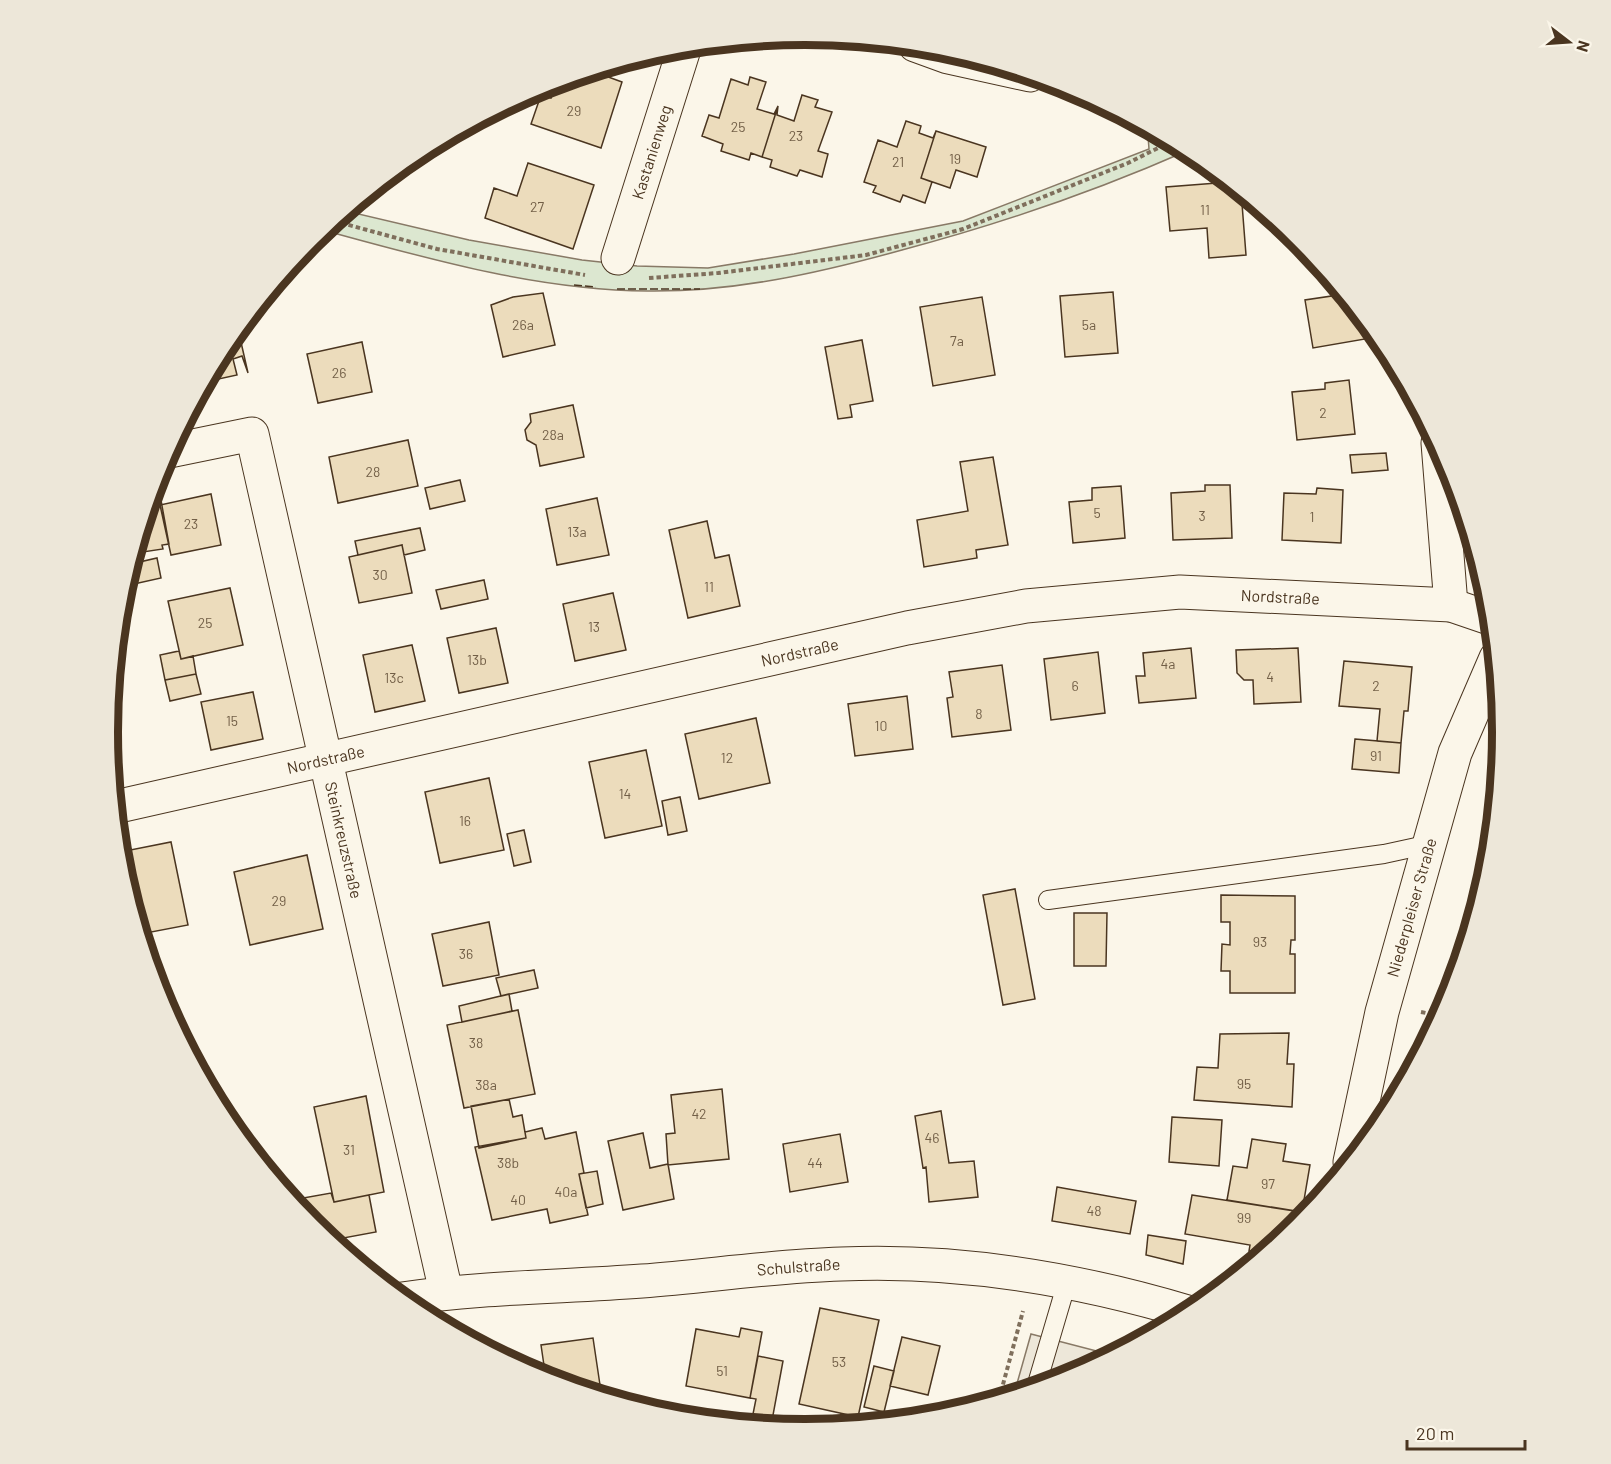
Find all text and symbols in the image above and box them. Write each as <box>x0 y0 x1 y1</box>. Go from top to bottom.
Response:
north arrow <box>1539 12 1599 72</box>
text: N <box>1573 39 1594 54</box>
house number: 29 <box>567 102 581 119</box>
street label: Kastanienweg <box>627 103 675 201</box>
house number: 25 <box>731 118 745 135</box>
house number: 23 <box>789 127 803 144</box>
house number: 19 <box>949 150 961 167</box>
house number: 21 <box>892 153 904 170</box>
house number: 27 <box>530 198 544 215</box>
house number: 11 <box>1200 201 1210 218</box>
house number: 26a <box>512 316 534 333</box>
house number: 5a <box>1082 316 1096 333</box>
house number: 7a <box>950 332 964 349</box>
house number: 26 <box>332 364 346 381</box>
house number: 2 <box>1319 404 1327 421</box>
house number: 28a <box>542 426 564 443</box>
house number: 28 <box>366 463 380 480</box>
house number: 5 <box>1093 504 1101 521</box>
house number: 3 <box>1198 507 1206 524</box>
house number: 1 <box>1310 508 1314 525</box>
house number: 23 <box>184 515 198 532</box>
house number: 13a <box>567 523 587 540</box>
house number: 30 <box>372 566 388 583</box>
house number: 11 <box>704 578 714 595</box>
street label: Nordstraße <box>1240 585 1320 608</box>
house number: 25 <box>198 614 212 631</box>
house number: 13 <box>588 618 600 635</box>
street label: Nordstraße <box>759 634 840 670</box>
house number: 13b <box>467 651 487 668</box>
house number: 4a <box>1161 655 1175 672</box>
house number: 4 <box>1266 668 1274 685</box>
house number: 13c <box>384 669 404 686</box>
house number: 6 <box>1071 677 1079 694</box>
house number: 2 <box>1372 677 1380 694</box>
house number: 8 <box>975 705 983 722</box>
house number: 15 <box>226 712 238 729</box>
house number: 10 <box>875 717 887 734</box>
street label: Nordstraße <box>285 741 366 777</box>
house number: 91 <box>1370 747 1382 764</box>
house number: 12 <box>721 749 733 766</box>
street label: Steinkreuzstraße <box>322 780 367 900</box>
house number: 14 <box>619 785 631 802</box>
house number: 16 <box>459 812 471 829</box>
street label: Niederpleiser Straße <box>1382 836 1440 979</box>
house number: 29 <box>272 892 286 909</box>
house number: 93 <box>1253 933 1267 950</box>
house number: 36 <box>459 945 473 962</box>
house number: 38 <box>469 1034 483 1051</box>
house number: 95 <box>1237 1075 1251 1092</box>
house number: 38a <box>475 1076 497 1093</box>
house number: 42 <box>691 1105 707 1122</box>
house number: 46 <box>925 1129 939 1146</box>
house number: 31 <box>343 1141 355 1158</box>
house number: 38b <box>497 1154 519 1171</box>
house number: 44 <box>807 1154 823 1171</box>
house number: 97 <box>1261 1175 1275 1192</box>
house number: 40a <box>555 1183 577 1200</box>
house number: 40 <box>510 1191 526 1208</box>
house number: 48 <box>1086 1202 1102 1219</box>
house number: 99 <box>1237 1209 1251 1226</box>
street label: Schulstraße <box>756 1254 841 1279</box>
house number: 53 <box>832 1353 846 1370</box>
house number: 51 <box>716 1362 728 1379</box>
scale bar <box>1407 1413 1526 1451</box>
text: 20 m <box>1416 1422 1454 1444</box>

